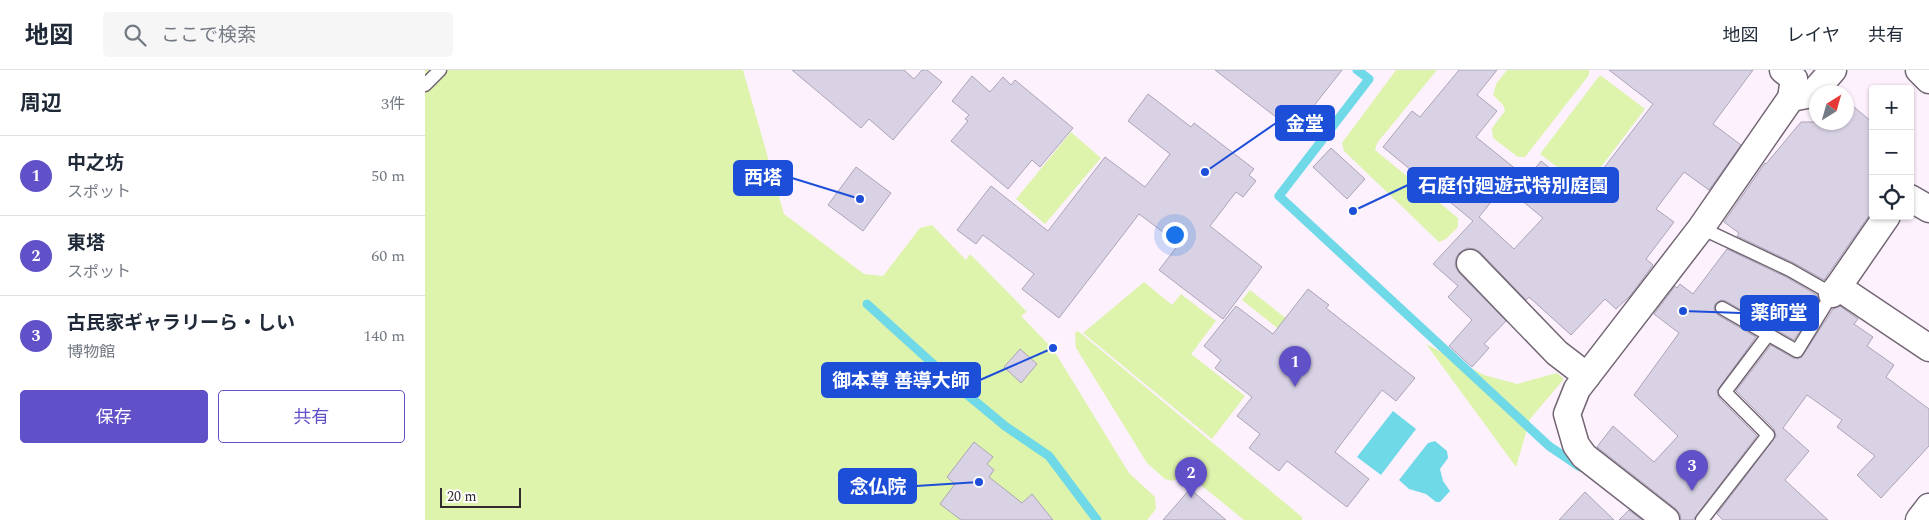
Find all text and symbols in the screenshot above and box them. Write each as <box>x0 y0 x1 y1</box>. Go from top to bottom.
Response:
search box <box>103 12 453 57</box>
text: 地図 <box>25 18 73 54</box>
icon: search <box>121 21 149 49</box>
text: ここで検索 <box>161 21 256 50</box>
text: 地図 <box>1723 22 1759 49</box>
text: レイヤ <box>1787 22 1840 49</box>
text: 共有 <box>1868 22 1904 49</box>
north arrow <box>1809 85 1854 130</box>
map controls <box>1869 85 1914 220</box>
button: + <box>1869 85 1914 130</box>
text: 周辺 <box>20 88 62 120</box>
text: 3件 <box>381 92 405 116</box>
callout: 金堂 <box>1276 106 1334 140</box>
text: 金堂 <box>1286 110 1324 139</box>
button: − <box>1869 130 1914 175</box>
text: 中之坊 <box>67 149 124 178</box>
callout: 西塔 <box>734 161 792 195</box>
text: 1 <box>32 164 40 188</box>
text: 50 m <box>371 164 405 188</box>
text: 西塔 <box>744 164 782 193</box>
callout: 石庭付廻遊式特別庭園 <box>1408 168 1618 202</box>
text: 石庭付廻遊式特別庭園 <box>1418 172 1608 201</box>
button: locate <box>1869 175 1914 220</box>
text: スポット <box>67 180 131 204</box>
your location <box>1162 222 1188 248</box>
text: 東塔 <box>67 229 105 258</box>
text: 2 <box>32 244 40 268</box>
text: 60 m <box>371 244 405 268</box>
text: スポット <box>67 260 131 284</box>
callout: 薬師堂 <box>1741 296 1818 330</box>
text: 薬師堂 <box>1750 299 1808 328</box>
text: 古民家ギャラリーら・しい <box>67 309 295 338</box>
text: 3 <box>32 324 40 348</box>
text: 140 m <box>363 324 405 348</box>
text: 博物館 <box>67 340 115 364</box>
pin: 1 <box>1279 346 1311 387</box>
callout: 御本尊 善導大師 <box>822 363 980 397</box>
text: 御本尊 善導大師 <box>832 367 970 396</box>
button: 保存 <box>20 390 208 443</box>
button: 共有 <box>218 390 405 443</box>
pin: 3 <box>1676 450 1708 491</box>
pin: 2 <box>1175 457 1207 498</box>
callout: 念仏院 <box>839 469 916 503</box>
text: 念仏院 <box>849 473 907 502</box>
scale bar <box>440 485 521 508</box>
text: 20 m <box>447 486 477 507</box>

